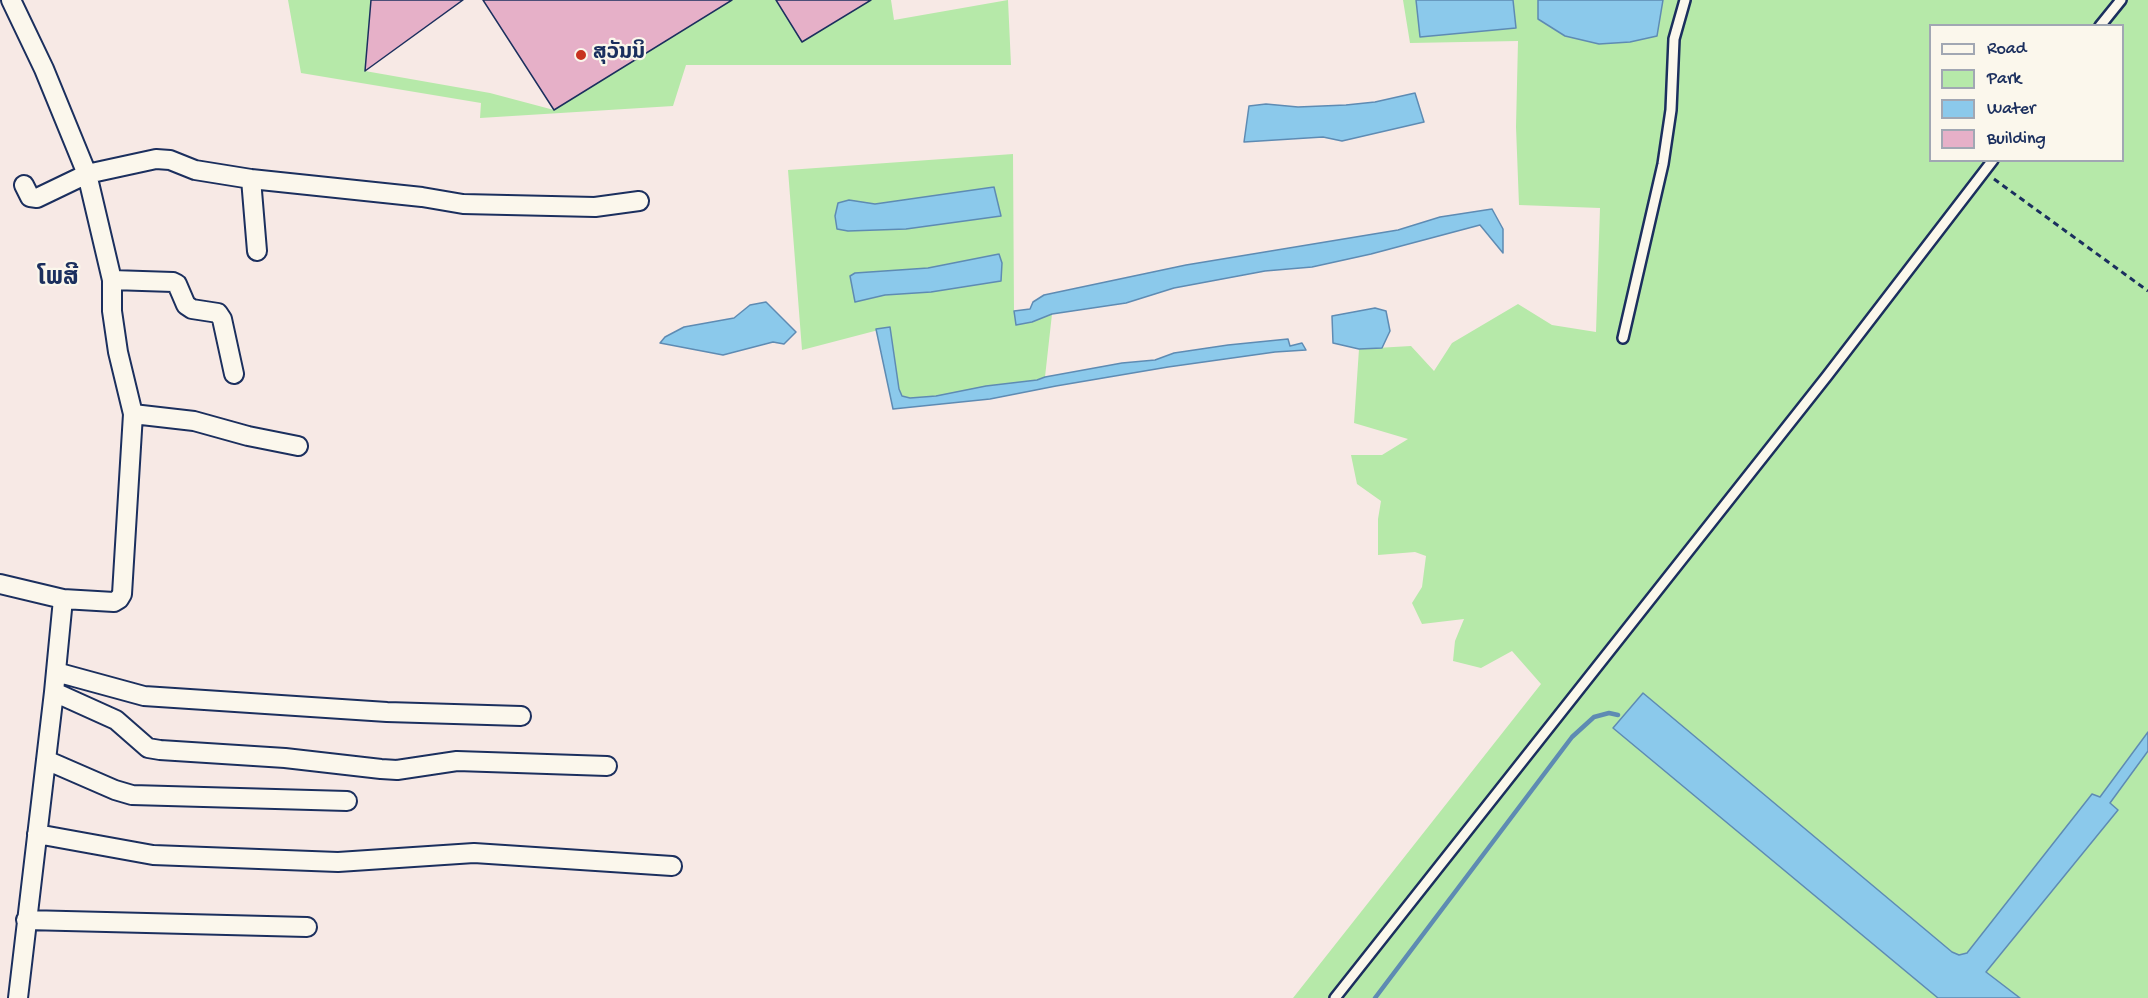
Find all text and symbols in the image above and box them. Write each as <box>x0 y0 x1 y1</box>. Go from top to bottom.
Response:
legend <box>1929 24 2124 162</box>
text: Road <box>1987 39 2026 60</box>
place label: ສຸວັນນິ <box>593 42 645 68</box>
marker: ສຸວັນນິ <box>574 48 588 62</box>
text: Park <box>1987 69 2021 90</box>
text: Water <box>1987 99 2035 120</box>
text: Building <box>1987 129 2046 150</box>
district label: ໂພສີ <box>37 266 79 294</box>

